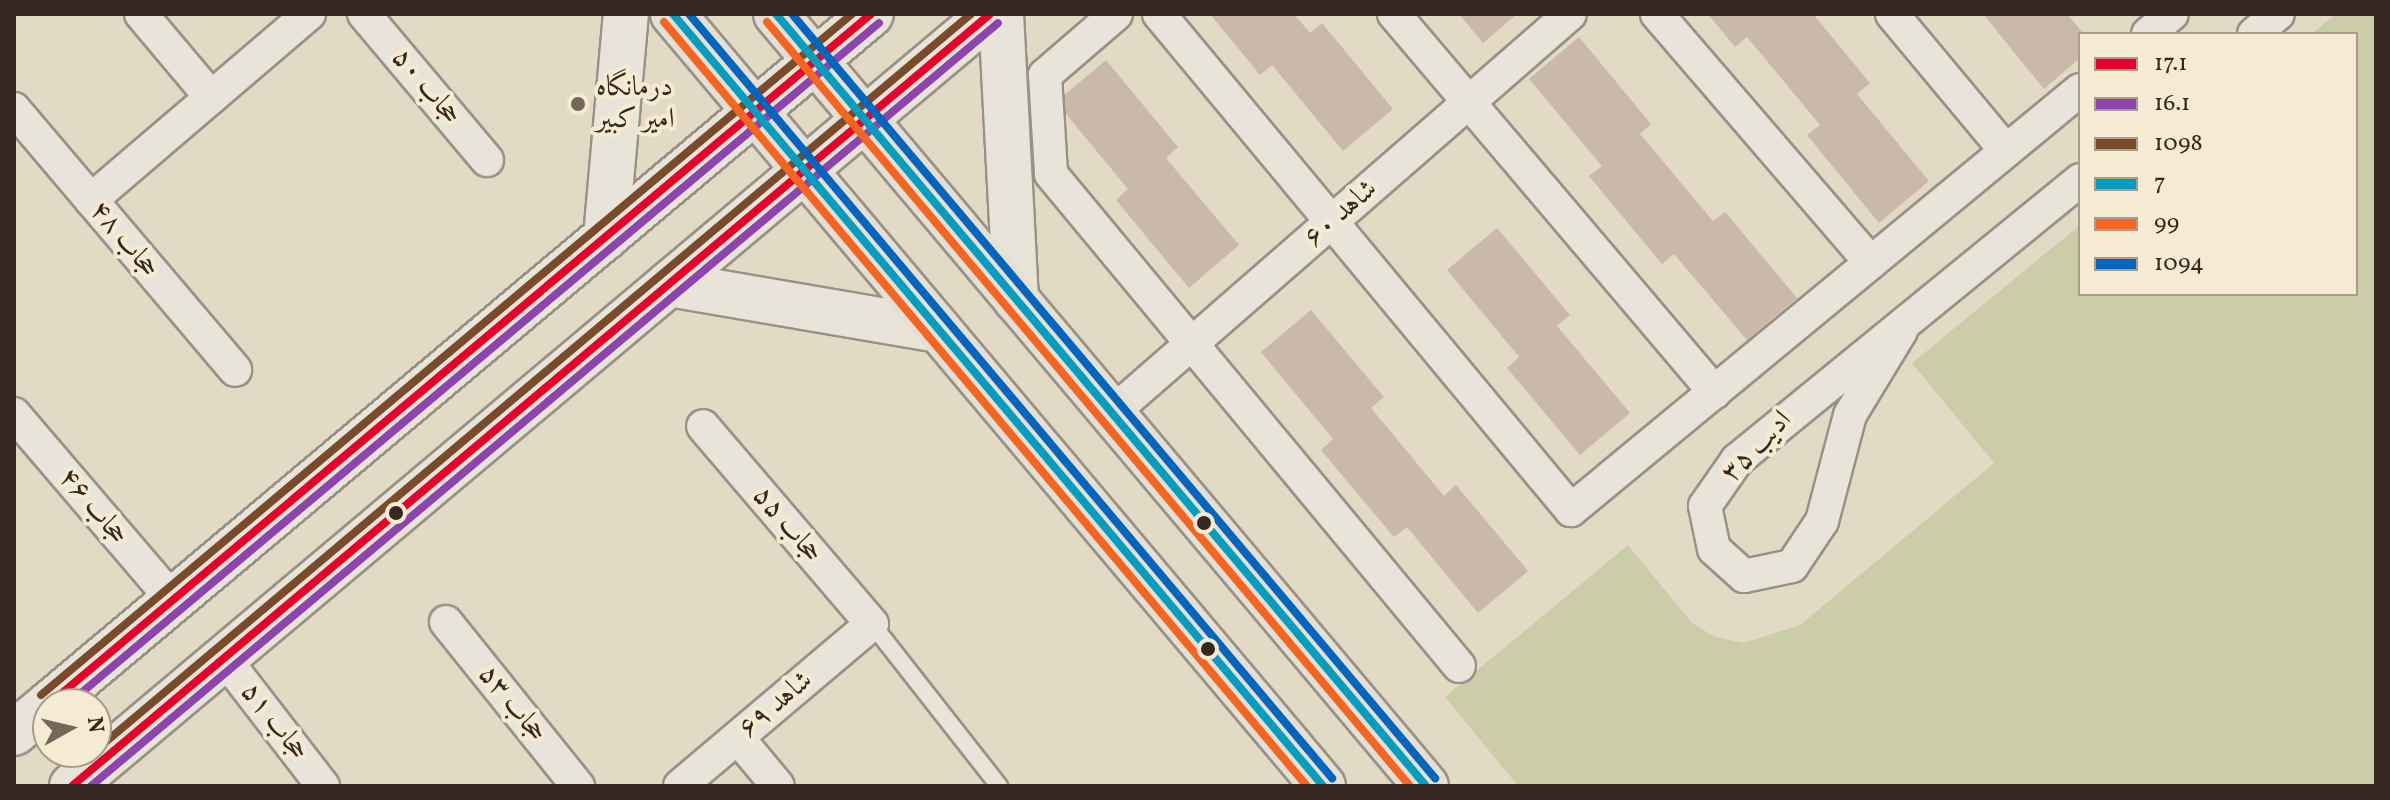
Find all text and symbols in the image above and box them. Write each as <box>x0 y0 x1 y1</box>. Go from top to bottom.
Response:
legend <box>2078 32 2358 296</box>
street label: حجاب ۵۰ <box>384 42 468 132</box>
text: 17.1 <box>2154 47 2188 81</box>
place label: درمانگاه امیر کبیر <box>596 71 675 137</box>
text: 16.1 <box>2154 87 2190 121</box>
marker: درمانگاه امیر کبیر <box>567 93 589 115</box>
text: 1098 <box>2154 127 2203 161</box>
text: 7 <box>2154 167 2166 201</box>
street label: شاهد ۶۰ <box>1297 173 1385 255</box>
street label: حجاب ۴۸ <box>82 195 166 285</box>
text: 99 <box>2154 207 2179 241</box>
text: 1094 <box>2154 247 2204 281</box>
street label: ادیب ۳۵ <box>1715 404 1799 490</box>
street label: حجاب ۴۶ <box>51 462 135 552</box>
street label: حجاب ۵۵ <box>745 480 829 570</box>
unlabelled marker <box>388 505 404 521</box>
unlabelled marker <box>1196 515 1212 531</box>
unlabelled marker <box>1200 641 1216 657</box>
street label: حجاب ۵۳ <box>470 658 554 750</box>
street label: شاهد ۶۹ <box>732 664 820 746</box>
street label: حجاب ۵۱ <box>233 676 315 768</box>
north arrow <box>32 688 112 768</box>
text: N <box>78 715 111 735</box>

